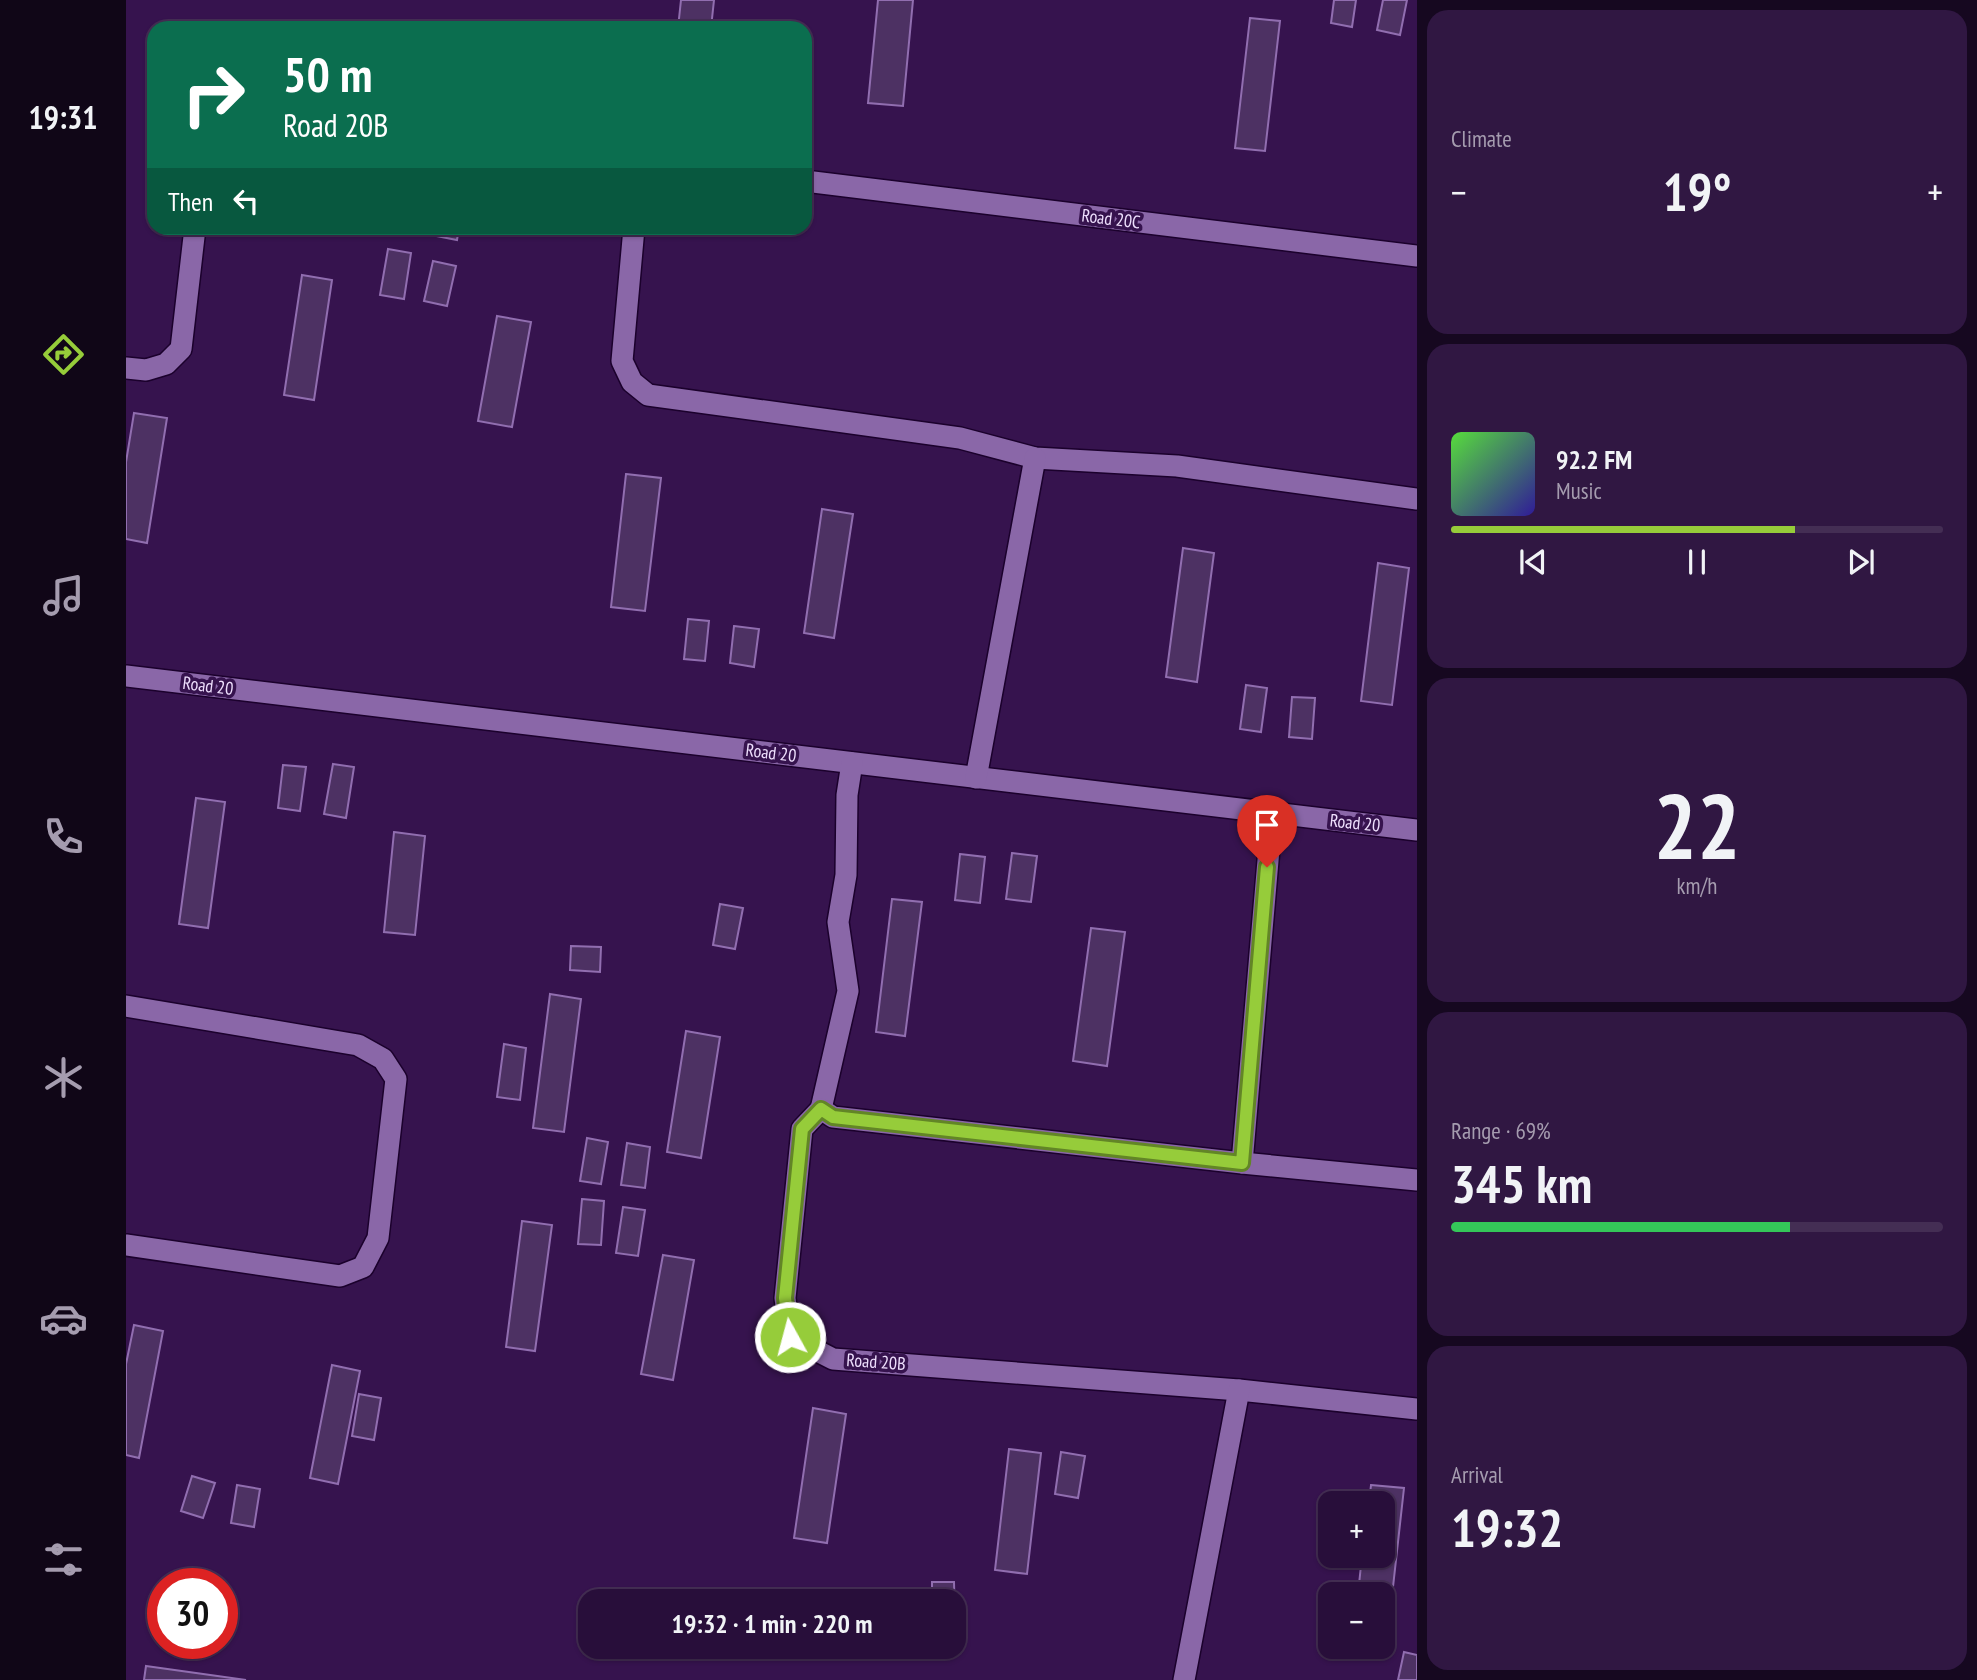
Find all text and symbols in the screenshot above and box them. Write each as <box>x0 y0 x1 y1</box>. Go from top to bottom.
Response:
text: 50 m <box>283 42 372 106</box>
icon: right <box>168 49 259 140</box>
text: 19:31 <box>28 96 98 138</box>
text: Road 20B <box>283 104 388 146</box>
text: Climate <box>1451 124 1512 153</box>
text: 19° <box>1663 158 1731 225</box>
text: − <box>1451 167 1467 216</box>
text: + <box>1927 167 1943 216</box>
icon: left <box>227 182 265 220</box>
text: Then <box>168 185 213 218</box>
street label: Road 20C <box>1080 203 1142 234</box>
icon: directions <box>39 330 88 379</box>
text: 92.2 FM <box>1556 443 1632 476</box>
text: Music <box>1556 476 1602 505</box>
icon: previous <box>1514 543 1552 581</box>
icon: pause <box>1678 543 1716 581</box>
icon: next <box>1842 543 1880 581</box>
icon: music <box>39 571 88 620</box>
street label: Road 20 <box>181 671 235 700</box>
street label: Road 20 <box>744 738 798 767</box>
text: 22 <box>1654 766 1741 884</box>
pin <box>1237 795 1297 867</box>
icon: arrive <box>1248 806 1286 844</box>
street label: Road 20 <box>1329 808 1381 837</box>
icon: phone <box>39 812 88 861</box>
text: km/h <box>1677 871 1717 900</box>
icon: climate <box>39 1053 88 1102</box>
text: Range · 69% <box>1451 1116 1551 1145</box>
text: 345 km <box>1451 1150 1592 1217</box>
icon: car <box>39 1294 88 1343</box>
position arrow <box>753 1300 827 1374</box>
street label: Road 20B <box>846 1348 906 1375</box>
text: Arrival <box>1451 1460 1503 1489</box>
map controls <box>1318 1491 1395 1659</box>
button: + <box>1318 1491 1395 1568</box>
text: 19:32 <box>1451 1494 1563 1561</box>
icon: filters <box>39 1535 88 1584</box>
speed limit sign: 30 <box>147 1568 238 1659</box>
button: − <box>1318 1582 1395 1659</box>
text: 19:32 · 1 min · 220 m <box>672 1607 872 1640</box>

